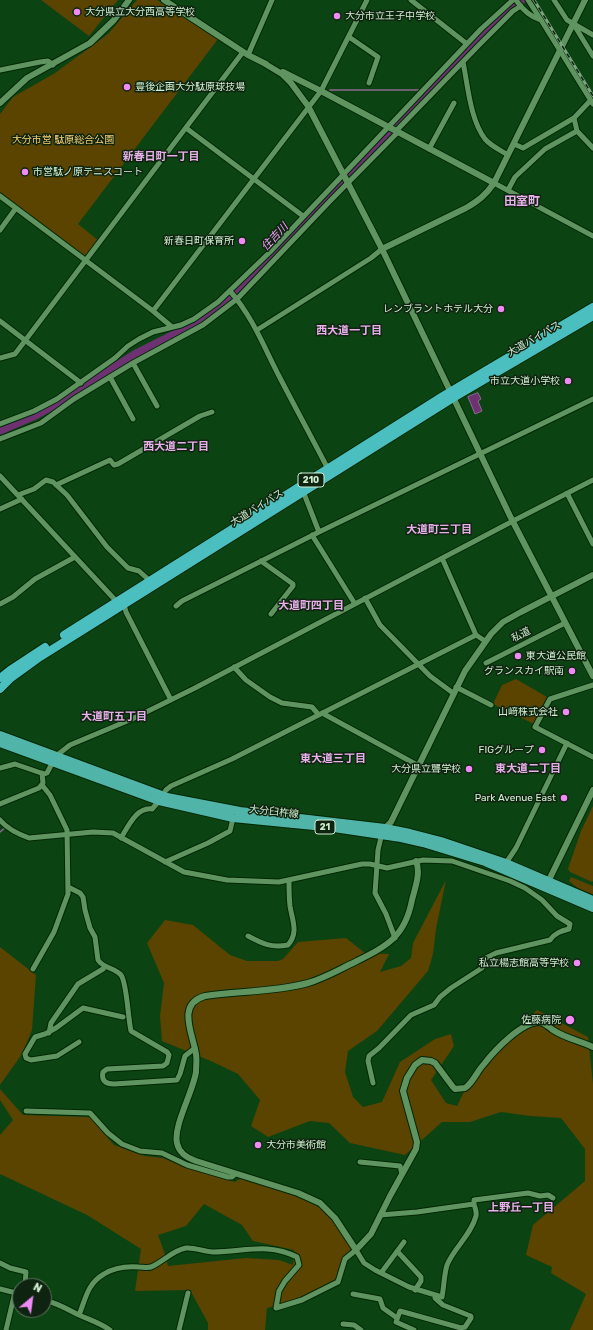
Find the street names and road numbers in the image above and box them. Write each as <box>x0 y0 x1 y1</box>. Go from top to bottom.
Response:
street label: 大道バイパス <box>505 319 563 359</box>
road number: 210 <box>298 473 324 487</box>
street label: 大道バイパス <box>228 487 286 529</box>
street label: 私道 <box>509 625 533 645</box>
street label: 大分臼杵線 <box>249 803 299 821</box>
road number: 21 <box>315 820 335 834</box>

